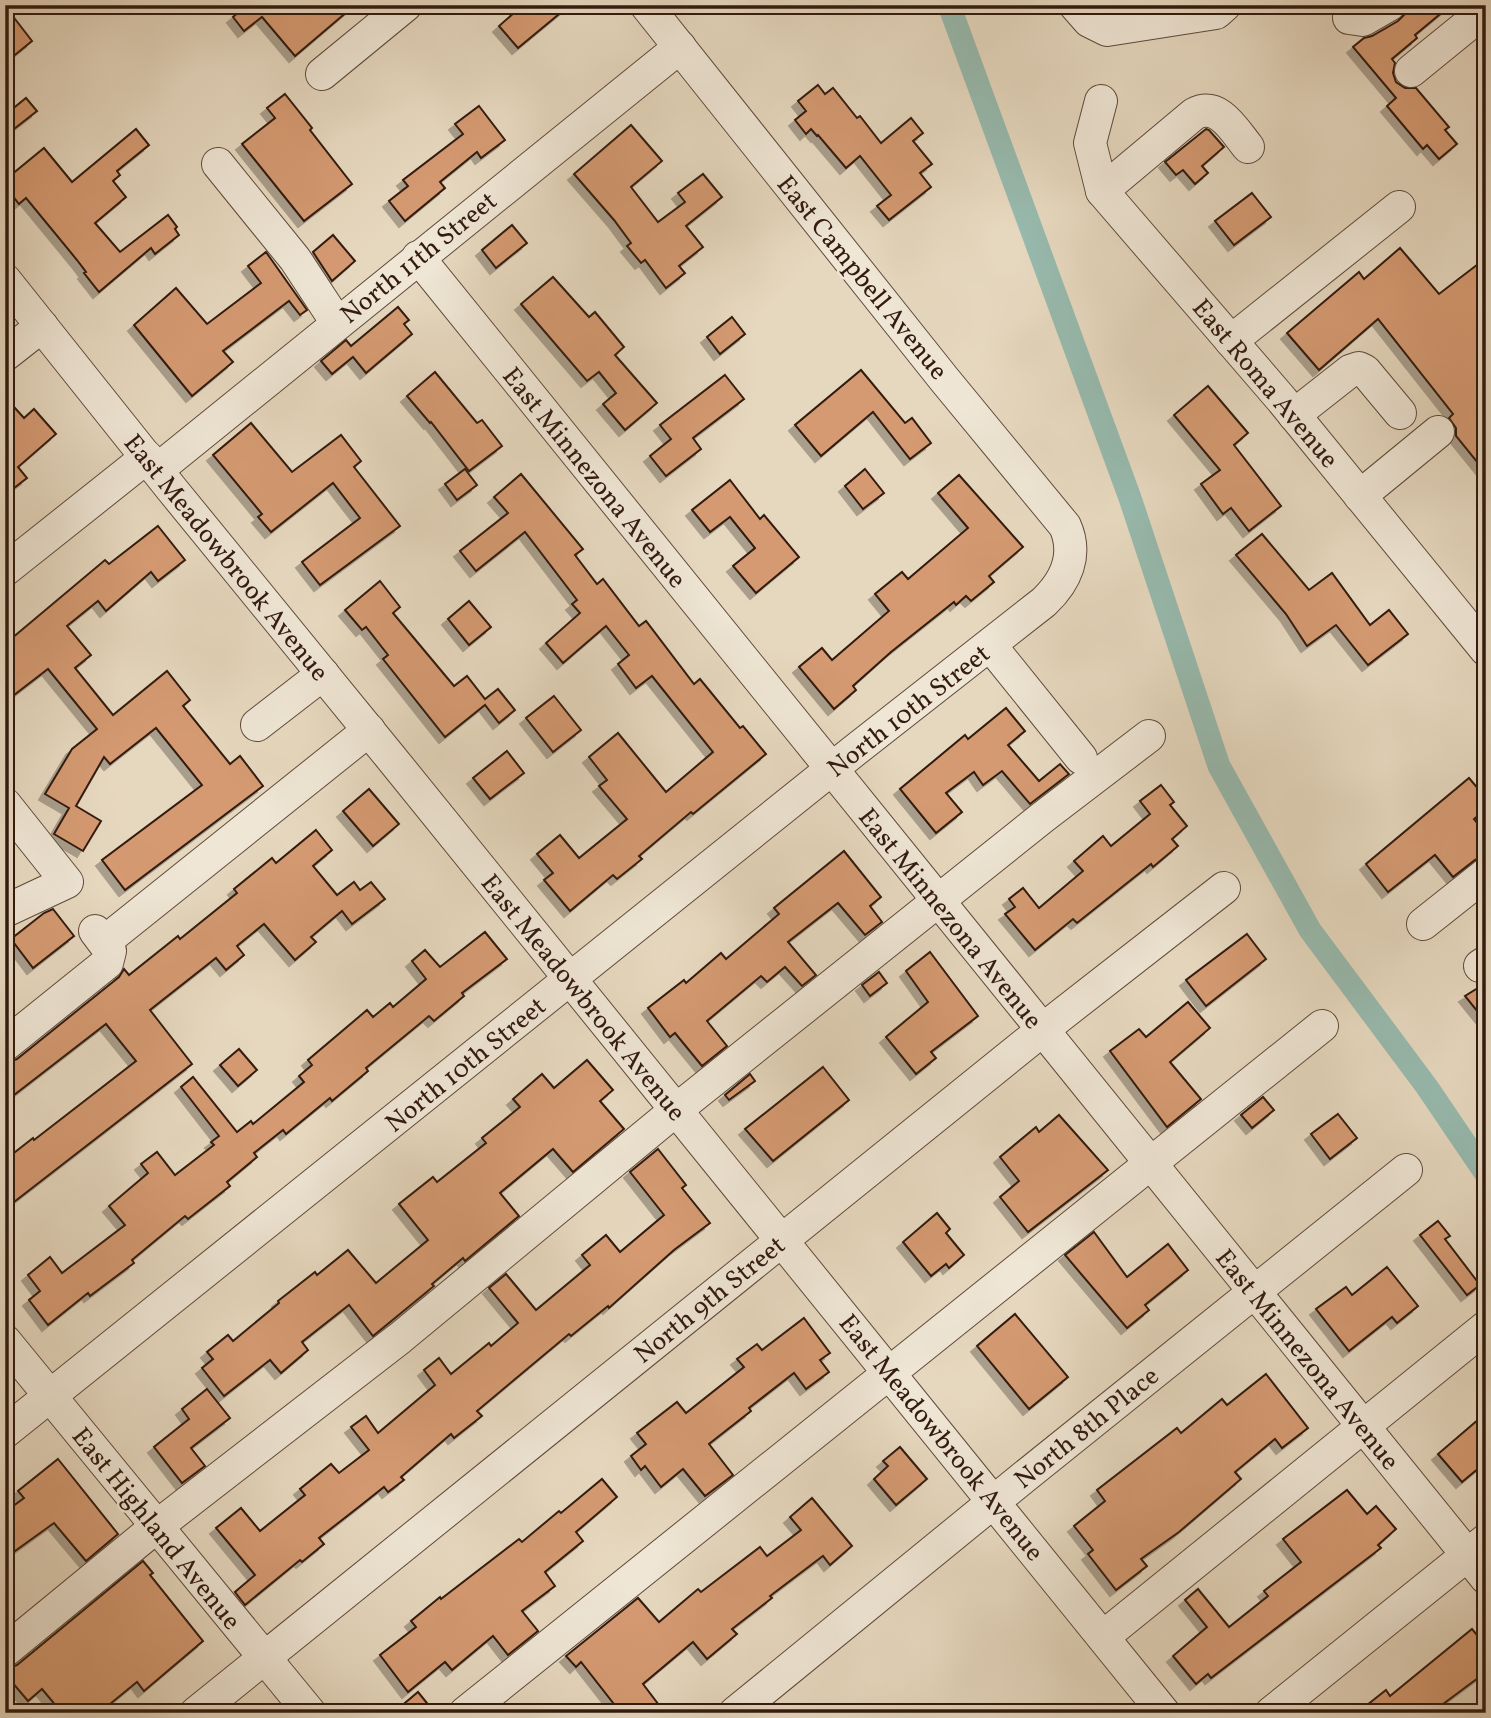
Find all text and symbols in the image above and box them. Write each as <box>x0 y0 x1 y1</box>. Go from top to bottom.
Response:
street label: East Campbell Avenue <box>768 168 955 388</box>
street label: North 11th Street <box>333 184 505 333</box>
street label: East Roma Avenue <box>1183 292 1346 477</box>
street label: East Minnezona Avenue <box>493 360 694 596</box>
street label: East Meadowbrook Avenue <box>114 427 336 689</box>
street label: North 10th Street <box>820 637 998 787</box>
street label: East Minnezona Avenue <box>849 801 1050 1037</box>
street label: East Meadowbrook Avenue <box>471 867 693 1129</box>
street label: North 10th Street <box>378 989 554 1142</box>
street label: North 9th Street <box>627 1228 794 1373</box>
street label: East Minnezona Avenue <box>1206 1242 1407 1478</box>
street label: East Meadowbrook Avenue <box>829 1307 1051 1569</box>
street label: North 8th Place <box>1007 1359 1167 1498</box>
street label: East Highland Avenue <box>62 1420 249 1638</box>

